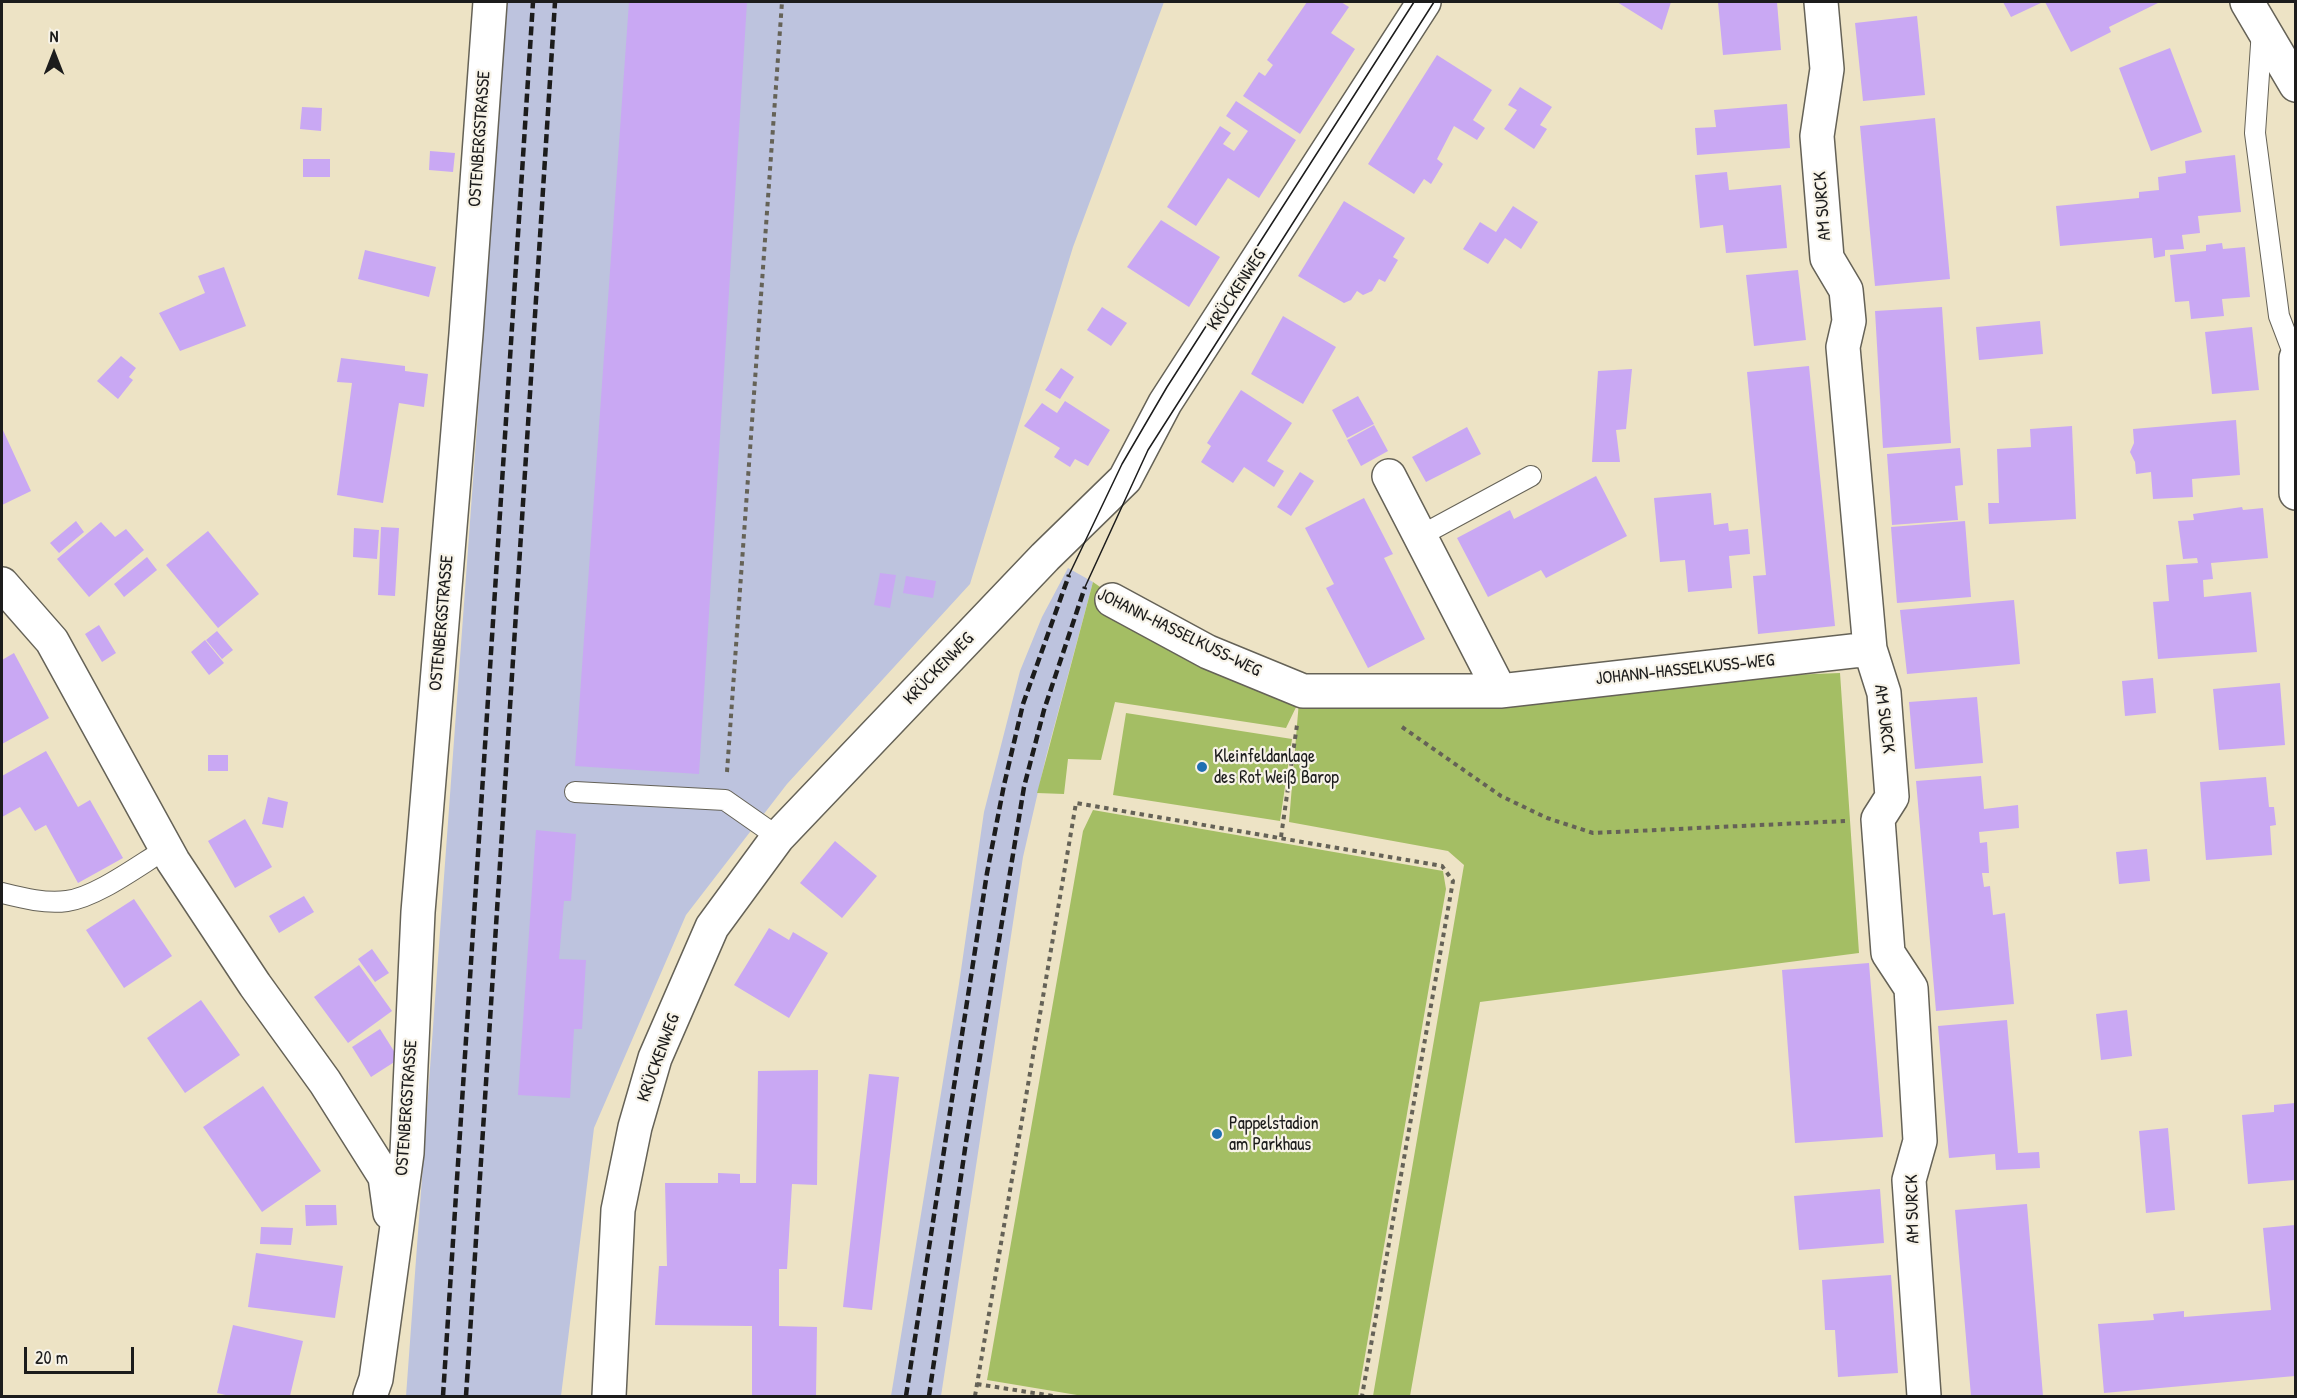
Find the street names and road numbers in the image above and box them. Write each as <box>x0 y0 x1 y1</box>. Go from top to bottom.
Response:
street label: OSTENBERGSTRASSE <box>464 70 496 208</box>
street label: AM SURCK <box>1810 171 1836 241</box>
street label: KRÜCKENWEG <box>1203 246 1271 334</box>
street label: OSTENBERGSTRASSE <box>425 554 459 692</box>
street label: JOHANN-HASSELKUSS-WEG <box>1094 584 1264 682</box>
street label: KRÜCKENWEG <box>899 628 979 710</box>
street label: JOHANN-HASSELKUSS-WEG <box>1595 650 1775 690</box>
street label: AM SURCK <box>1869 683 1899 755</box>
street label: KRÜCKENWEG <box>633 1011 685 1105</box>
street label: OSTENBERGSTRASSE <box>391 1039 423 1177</box>
street label: AM SURCK <box>1902 1174 1924 1244</box>

